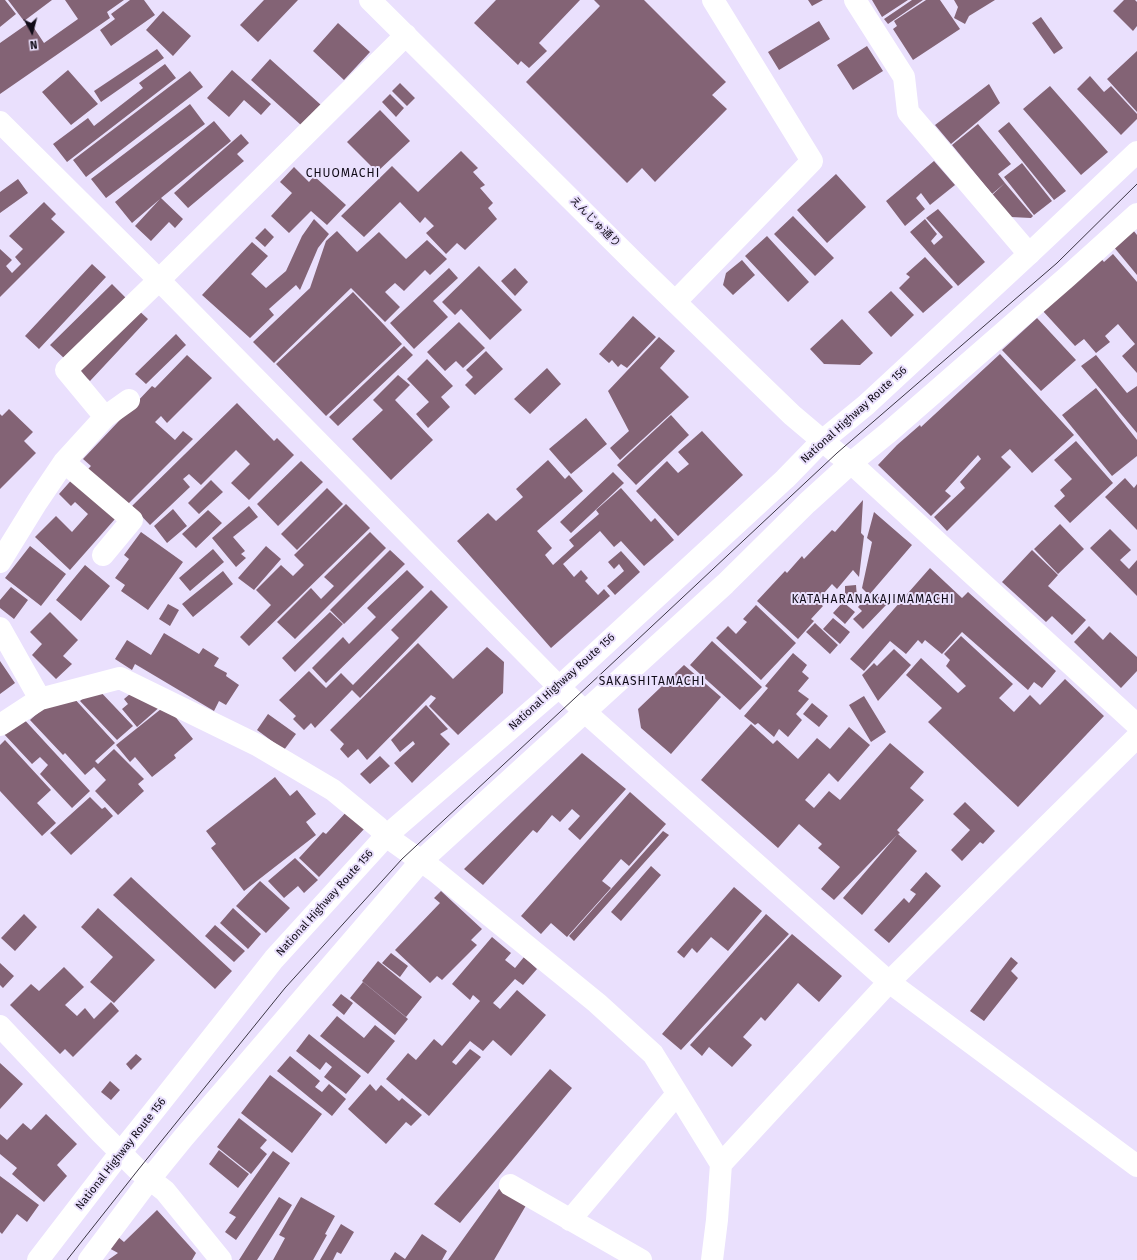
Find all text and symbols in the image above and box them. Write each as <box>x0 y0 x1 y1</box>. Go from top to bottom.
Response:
north arrow <box>12 12 52 52</box>
text: N <box>29 38 38 51</box>
district label: CHUOMACHI <box>306 167 380 181</box>
street label: えんじゅ通り <box>567 194 623 250</box>
street label: National Highway Route 156 <box>798 364 910 466</box>
district label: KATAHARANAKAJIMAMACHI <box>792 593 954 607</box>
street label: National Highway Route 156 <box>506 631 618 733</box>
district label: SAKASHITAMACHI <box>599 675 705 689</box>
street label: National Highway Route 156 <box>274 847 376 959</box>
street label: National Highway Route 156 <box>73 1095 169 1213</box>

